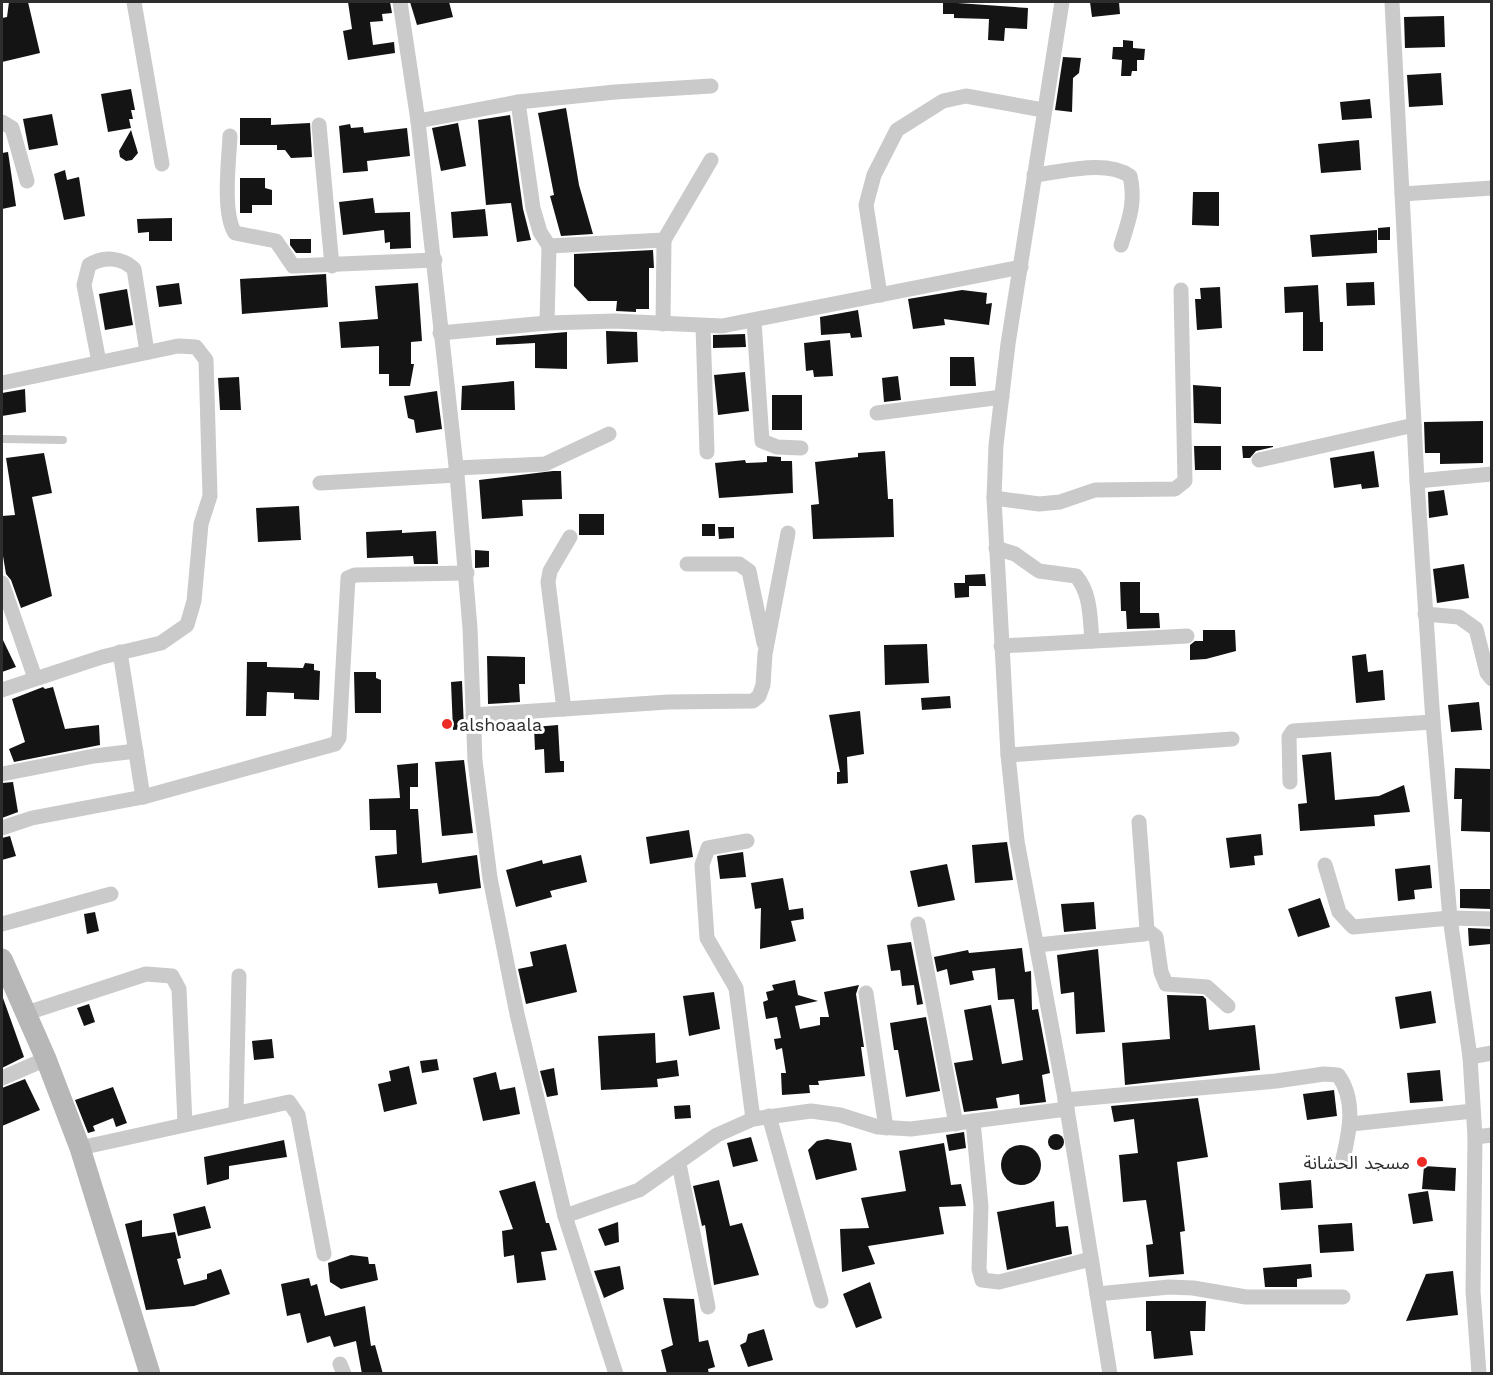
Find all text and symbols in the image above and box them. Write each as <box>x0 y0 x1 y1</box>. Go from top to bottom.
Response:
place label: alshoaala <box>459 714 542 735</box>
marker: alshoaala <box>440 717 454 731</box>
place label: مسجد الحشانة <box>1304 1152 1410 1173</box>
marker: مسجد الحشانة <box>1415 1155 1429 1169</box>

